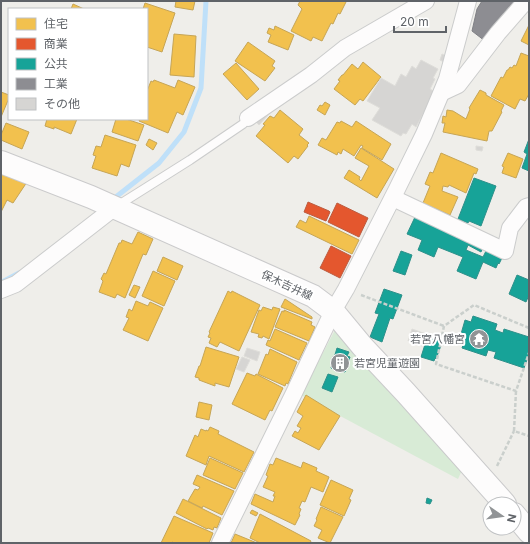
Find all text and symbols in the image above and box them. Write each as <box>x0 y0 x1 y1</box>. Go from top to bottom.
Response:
legend <box>8 8 148 120</box>
scale bar <box>394 8 446 34</box>
text: 20 m <box>400 14 429 29</box>
text: 住宅 <box>44 16 68 31</box>
text: 商業 <box>44 36 68 51</box>
text: 公共 <box>44 56 68 71</box>
text: 工業 <box>44 76 68 91</box>
text: その他 <box>44 96 80 111</box>
street label: 保木吉井線 <box>259 267 315 303</box>
temple icon: 若宮八幡宮 <box>468 328 490 350</box>
place label: 若宮八幡宮 <box>410 332 465 346</box>
building icon: 若宮児童遊園 <box>329 352 351 374</box>
place label: 若宮児童遊園 <box>354 356 420 370</box>
north arrow <box>482 496 522 536</box>
text: N <box>504 513 520 524</box>

